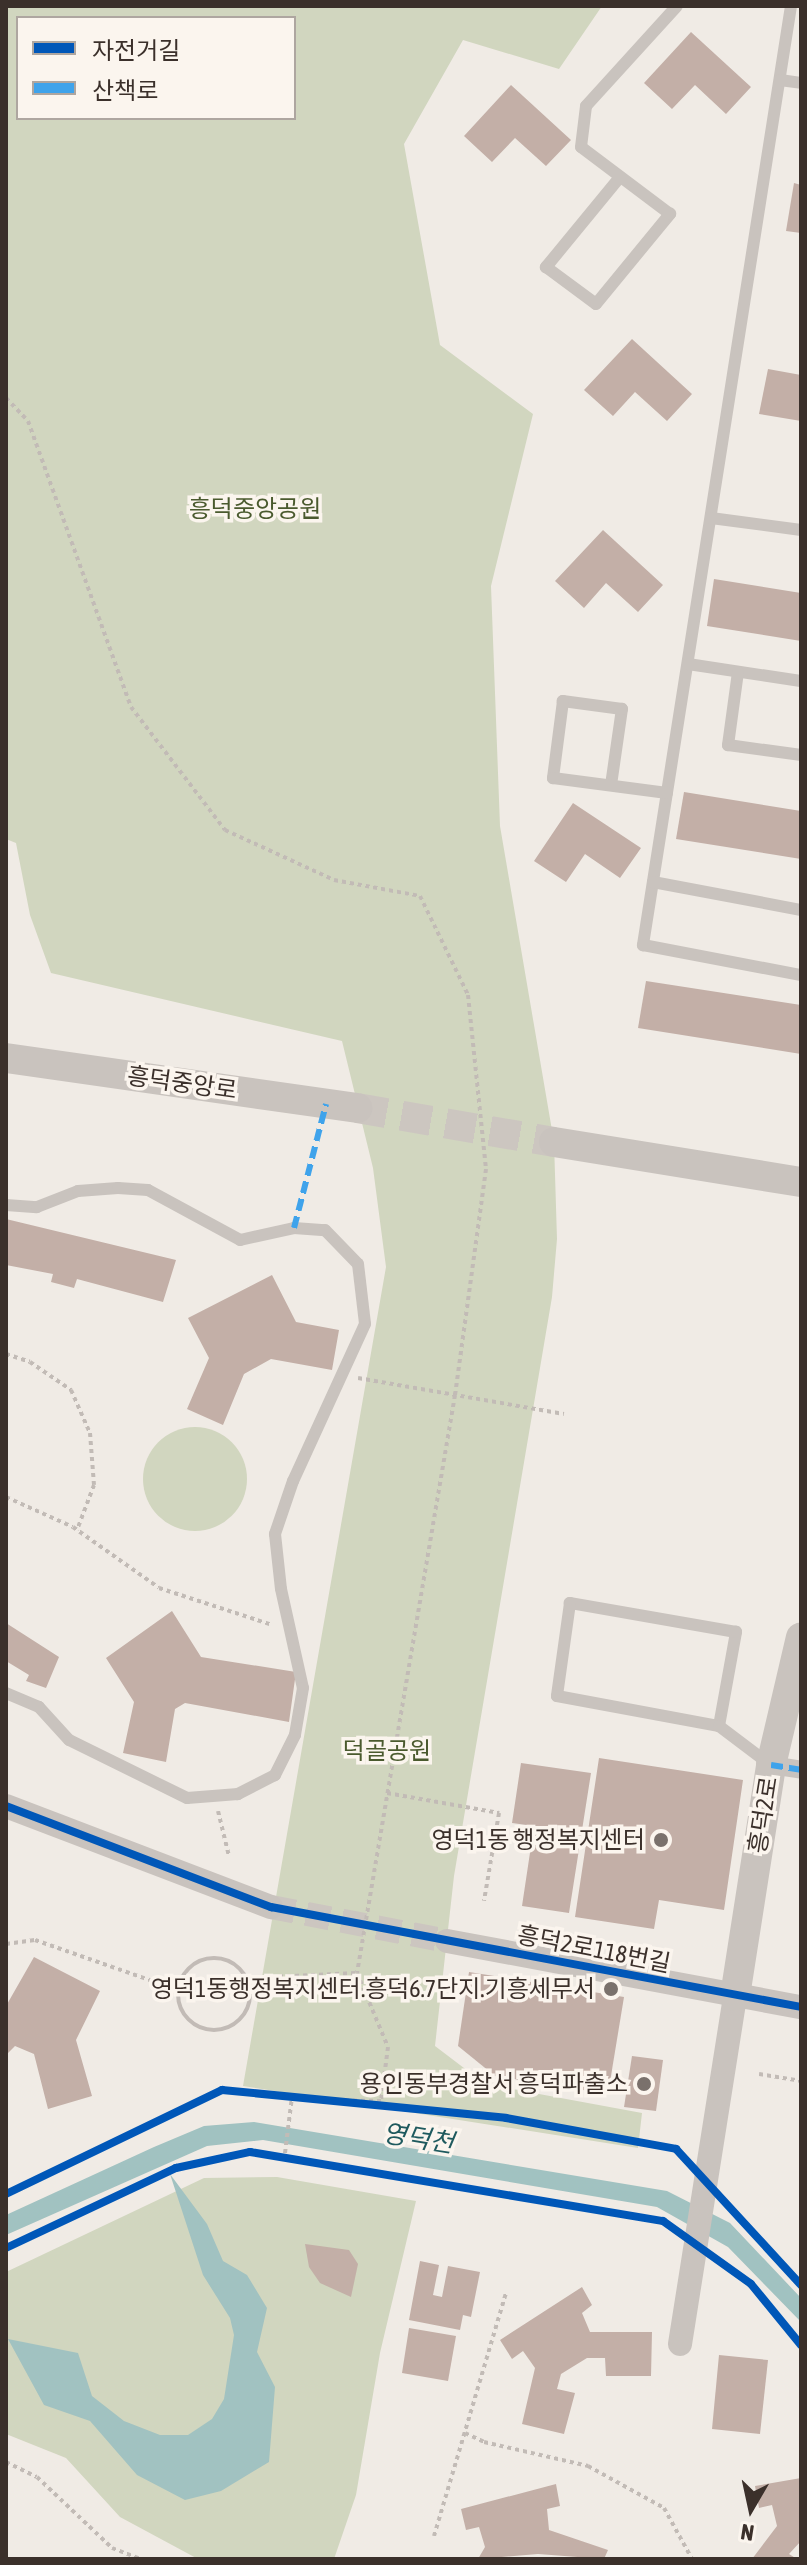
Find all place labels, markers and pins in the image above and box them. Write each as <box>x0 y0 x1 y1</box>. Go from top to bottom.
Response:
place label: 영덕1동 행정복지센터 <box>432 1826 645 1854</box>
marker: 영덕1동 행정복지센터 <box>652 1831 670 1849</box>
place label: 영덕1동행정복지센터.흥덕6.7단지.기흥세무서 <box>151 1975 595 2003</box>
marker: 영덕1동행정복지센터.흥덕6.7단지.기흥세무서 <box>602 1980 620 1998</box>
place label: 용인동부경찰서 흥덕파출소 <box>360 2070 628 2098</box>
marker: 용인동부경찰서 흥덕파출소 <box>635 2075 653 2093</box>

